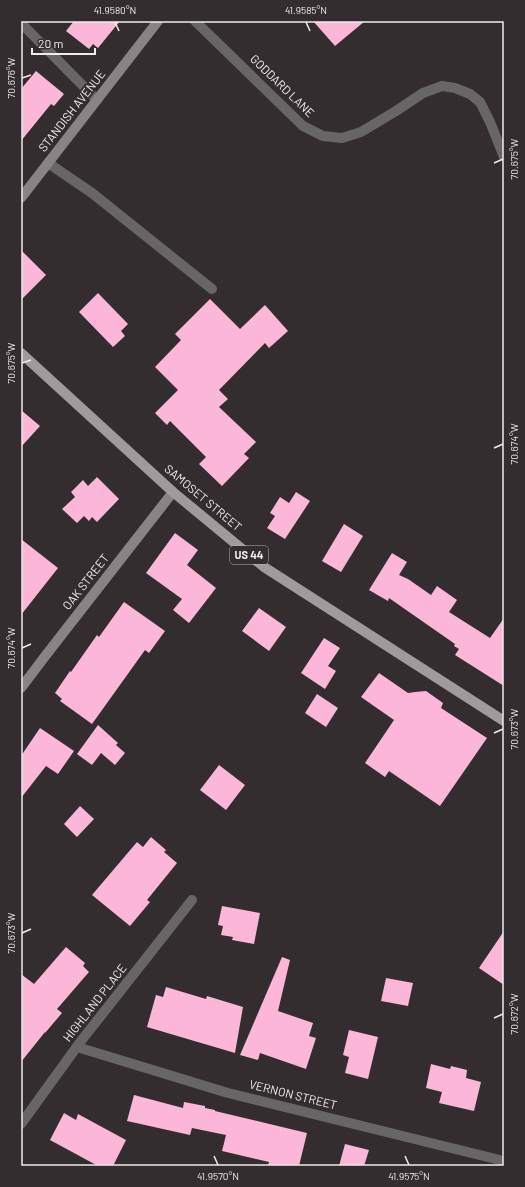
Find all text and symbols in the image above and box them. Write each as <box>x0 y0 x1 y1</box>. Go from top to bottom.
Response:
text: 41.9580°N <box>94 4 136 16</box>
text: 41.9585°N <box>285 4 327 16</box>
scale bar <box>32 30 95 56</box>
text: 20 m <box>38 36 64 50</box>
street label: GODDARD LANE <box>248 51 318 119</box>
text: 70.676°W <box>5 57 17 98</box>
street label: STANDISH AVENUE <box>35 67 107 154</box>
text: 70.675°W <box>508 138 520 179</box>
text: 70.675°W <box>5 342 17 383</box>
text: 70.674°W <box>508 423 520 465</box>
street label: SAMOSET STREET <box>162 461 245 534</box>
road number: US 44 <box>230 546 268 564</box>
street label: OAK STREET <box>59 551 111 612</box>
text: 70.674°W <box>5 627 17 669</box>
text: 70.673°W <box>508 708 520 749</box>
text: 70.673°W <box>5 912 17 953</box>
street label: HIGHLAND PLACE <box>60 961 129 1044</box>
text: 70.672°W <box>508 993 520 1035</box>
street label: VERNON STREET <box>248 1076 339 1112</box>
text: 41.9570°N <box>197 1170 239 1182</box>
text: 41.9575°N <box>388 1170 430 1182</box>

